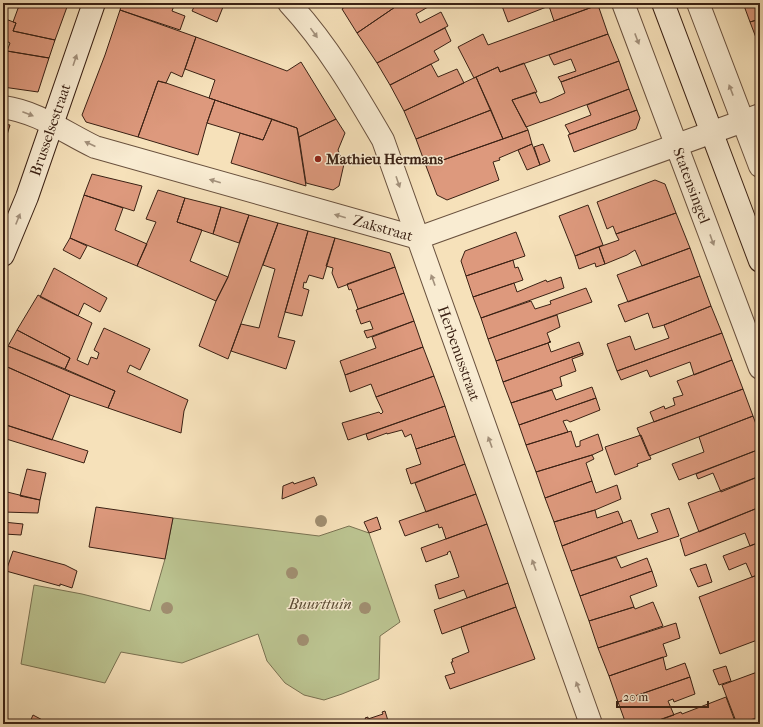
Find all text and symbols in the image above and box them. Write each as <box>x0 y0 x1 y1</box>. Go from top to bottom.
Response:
one-way arrow <box>310 28 318 38</box>
one-way arrow <box>634 34 640 46</box>
one-way arrow <box>72 54 78 66</box>
street label: Brusselsestraat <box>26 80 75 178</box>
one-way arrow <box>728 83 734 95</box>
one-way arrow <box>23 111 35 117</box>
one-way arrow <box>84 141 96 147</box>
street label: Statensingel <box>669 145 714 226</box>
place label: Mathieu Hermans <box>325 150 443 168</box>
marker: Mathieu Hermans <box>313 154 323 164</box>
one-way arrow <box>395 177 401 189</box>
one-way arrow <box>208 178 220 184</box>
street label: Zakstraat <box>351 211 415 245</box>
one-way arrow <box>15 213 21 224</box>
one-way arrow <box>333 213 345 219</box>
one-way arrow <box>709 234 715 246</box>
one-way arrow <box>429 274 435 286</box>
street label: Herbenusstraat <box>434 303 484 404</box>
one-way arrow <box>487 436 493 448</box>
one-way arrow <box>531 558 537 570</box>
park label: Buurttuin <box>287 595 352 613</box>
one-way arrow <box>574 681 580 693</box>
scale bar <box>617 683 708 709</box>
text: 20 m <box>623 690 648 704</box>

